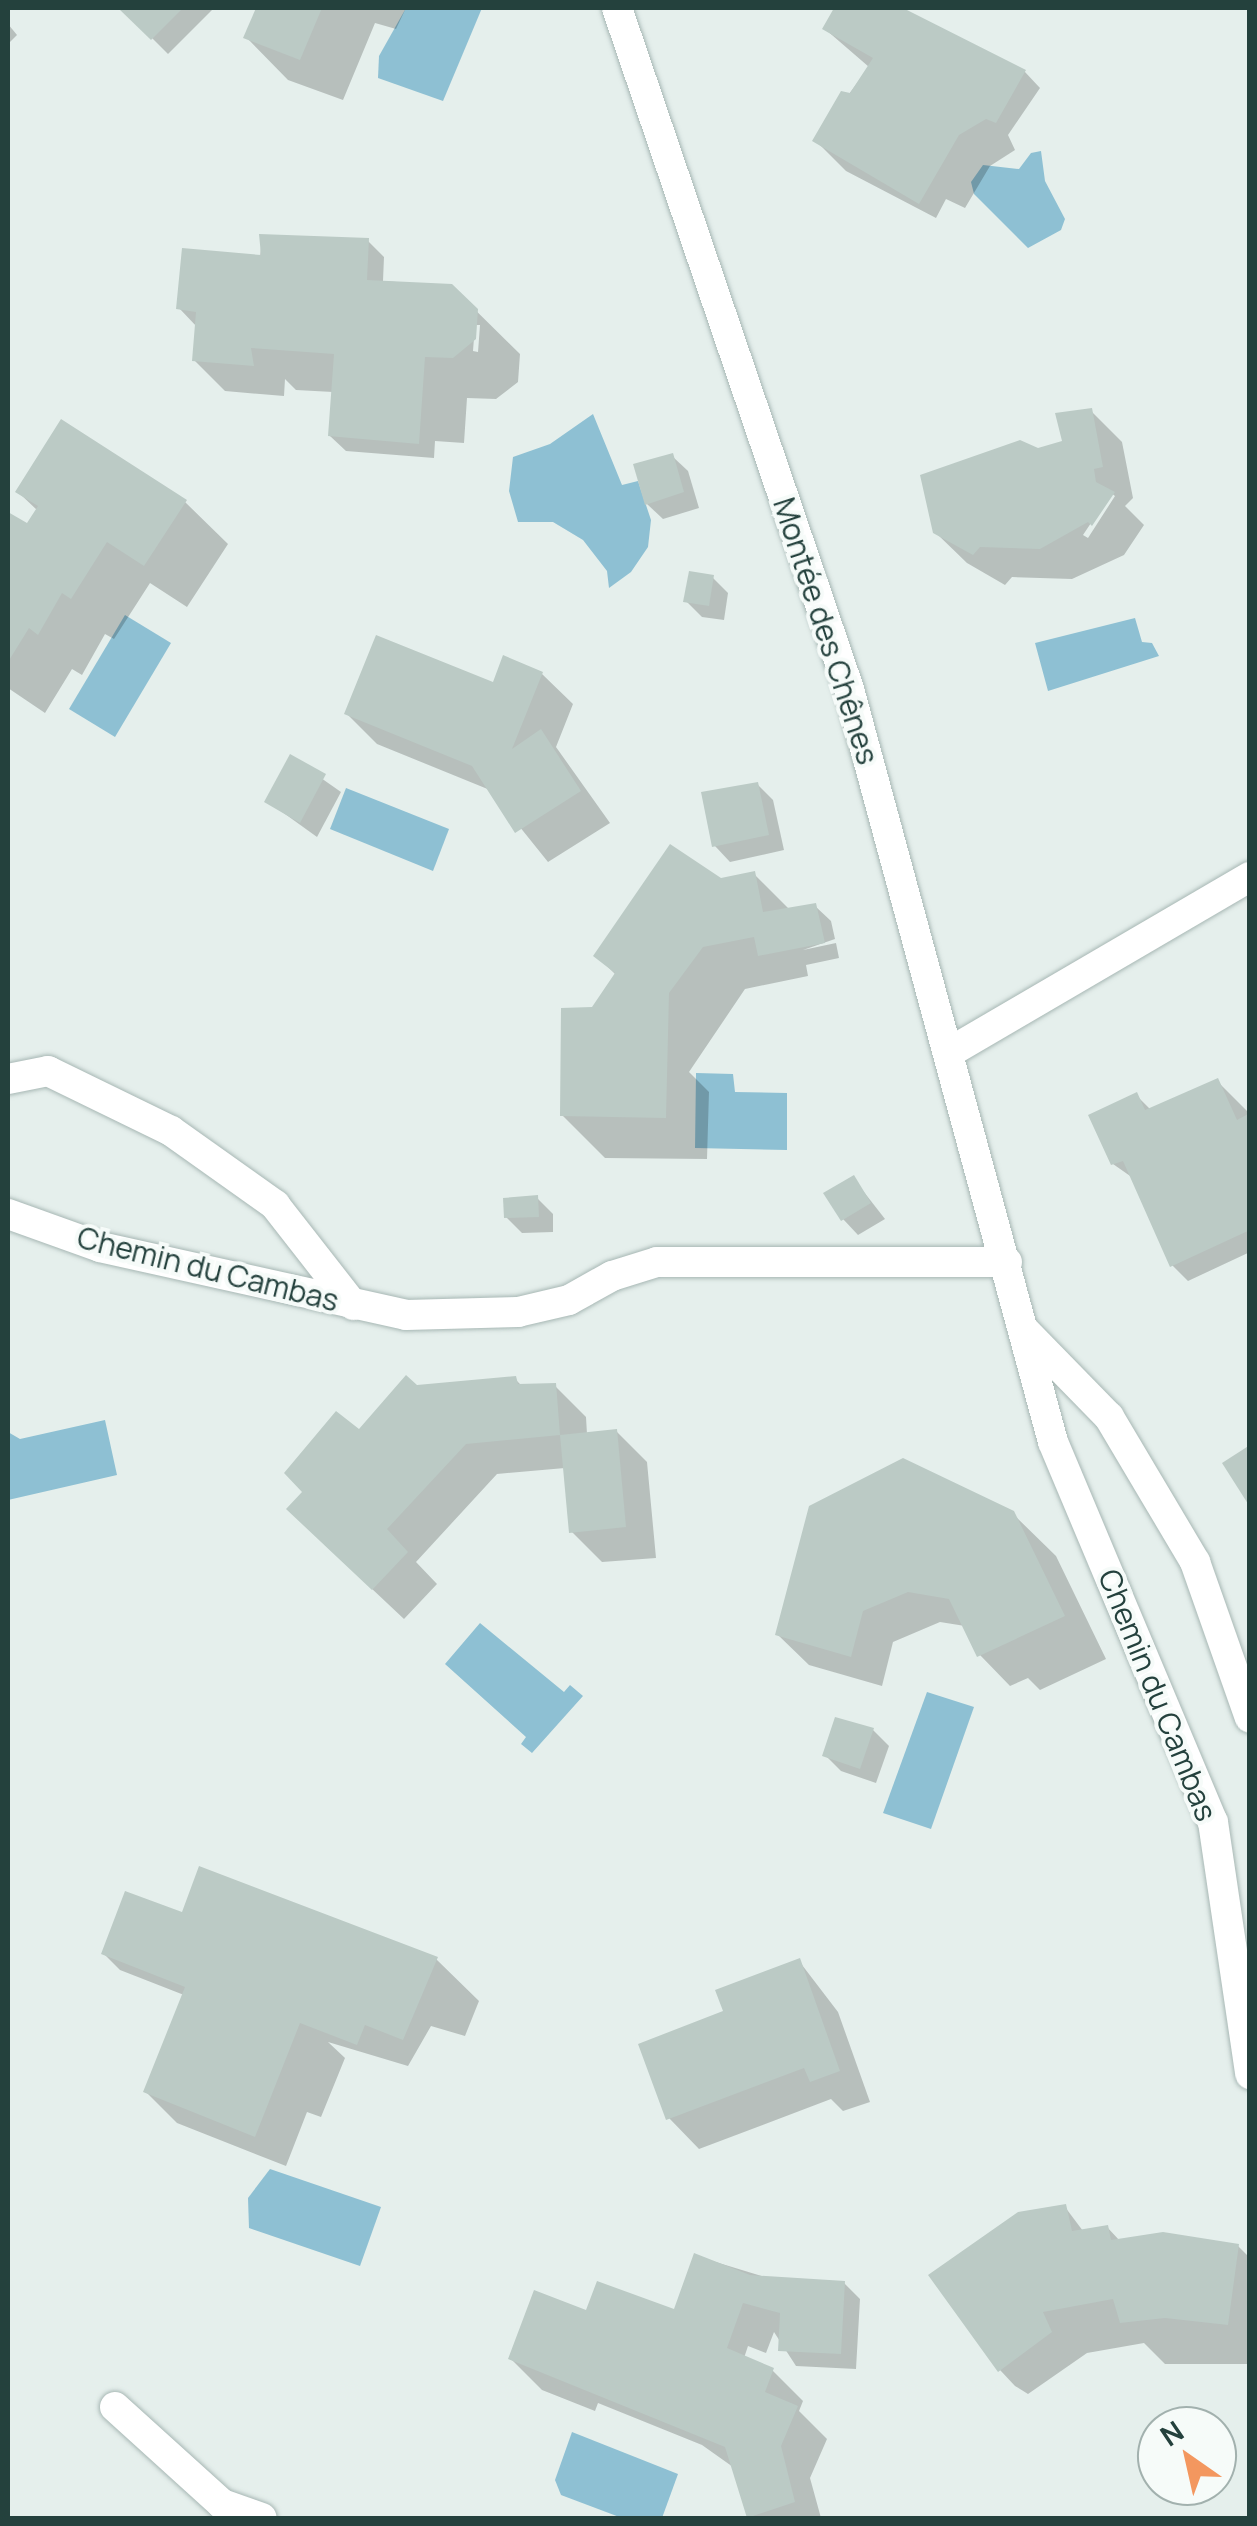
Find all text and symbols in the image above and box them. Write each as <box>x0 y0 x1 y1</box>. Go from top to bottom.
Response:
street label: Montée des Chênes <box>766 493 886 769</box>
street label: Chemin du Cambas <box>74 1219 342 1319</box>
street label: Chemin du Cambas <box>1091 1564 1225 1826</box>
north arrow <box>1137 2406 1237 2506</box>
text: N <box>1152 2411 1190 2454</box>

